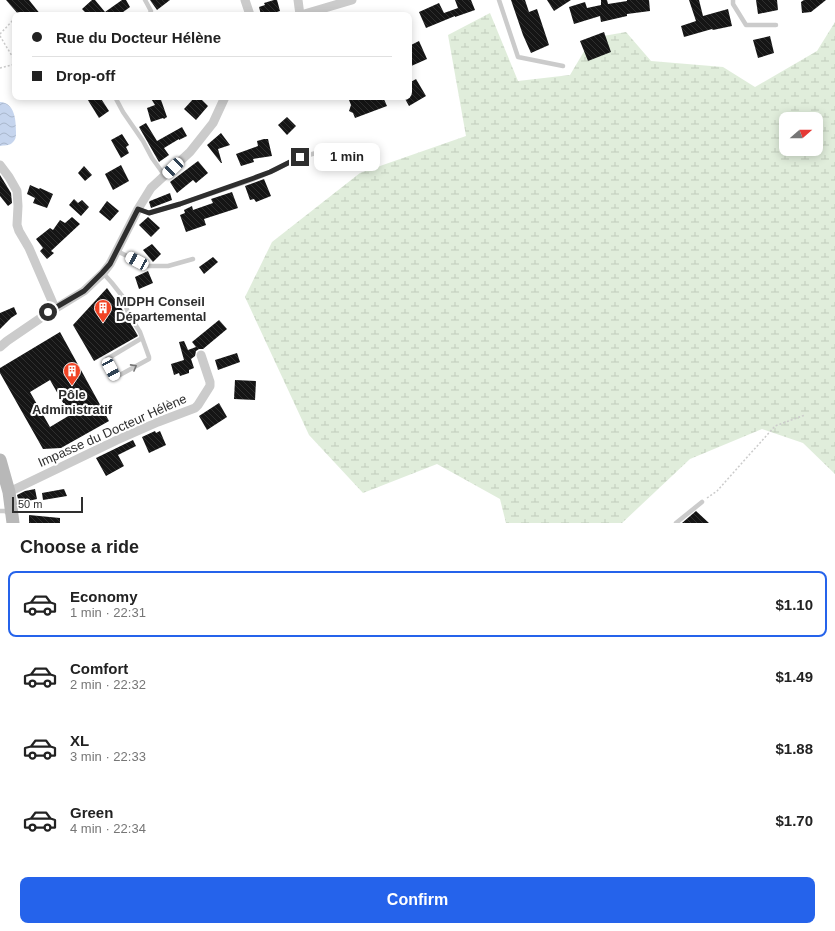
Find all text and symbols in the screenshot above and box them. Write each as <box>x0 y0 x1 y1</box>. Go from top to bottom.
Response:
text: Rue du Docteur Hélène <box>56 29 221 46</box>
text: Drop-off <box>56 67 115 84</box>
north arrow <box>779 112 823 156</box>
map controls <box>779 112 823 156</box>
callout: 1 min <box>314 143 380 171</box>
route end <box>291 148 309 166</box>
text: 1 min <box>330 149 364 164</box>
car <box>160 155 186 181</box>
car <box>124 250 150 272</box>
place label: MDPH Conseil Départemental <box>116 294 206 324</box>
building icon: MDPH Conseil Départemental <box>93 298 113 323</box>
route start <box>39 303 57 321</box>
car <box>100 356 122 382</box>
building icon: Pôle Administratif <box>62 361 82 386</box>
one-way arrow <box>129 365 137 372</box>
place label: Pôle Administratif <box>32 387 113 417</box>
street label: Impasse du Docteur Hélène <box>36 391 189 470</box>
scale bar <box>12 495 83 514</box>
text: 50 m <box>18 498 42 510</box>
text: Choose a ride <box>20 537 139 557</box>
icon: car <box>22 586 58 622</box>
text: Economy <box>70 588 138 605</box>
text: $1.10 <box>775 596 813 613</box>
text: 1 min · 22:31 <box>70 605 146 620</box>
icon: car <box>22 658 58 694</box>
text: Comfort <box>70 660 128 677</box>
text: $1.49 <box>775 668 813 685</box>
text: 2 min · 22:32 <box>70 677 146 692</box>
icon: car <box>22 730 58 766</box>
text: XL <box>70 732 89 749</box>
text: $1.88 <box>775 740 813 757</box>
text: 3 min · 22:33 <box>70 749 146 764</box>
icon: car <box>22 802 58 838</box>
text: Green <box>70 804 113 821</box>
text: $1.70 <box>775 812 813 829</box>
text: 4 min · 22:34 <box>70 821 146 836</box>
button: Confirm <box>20 877 815 923</box>

